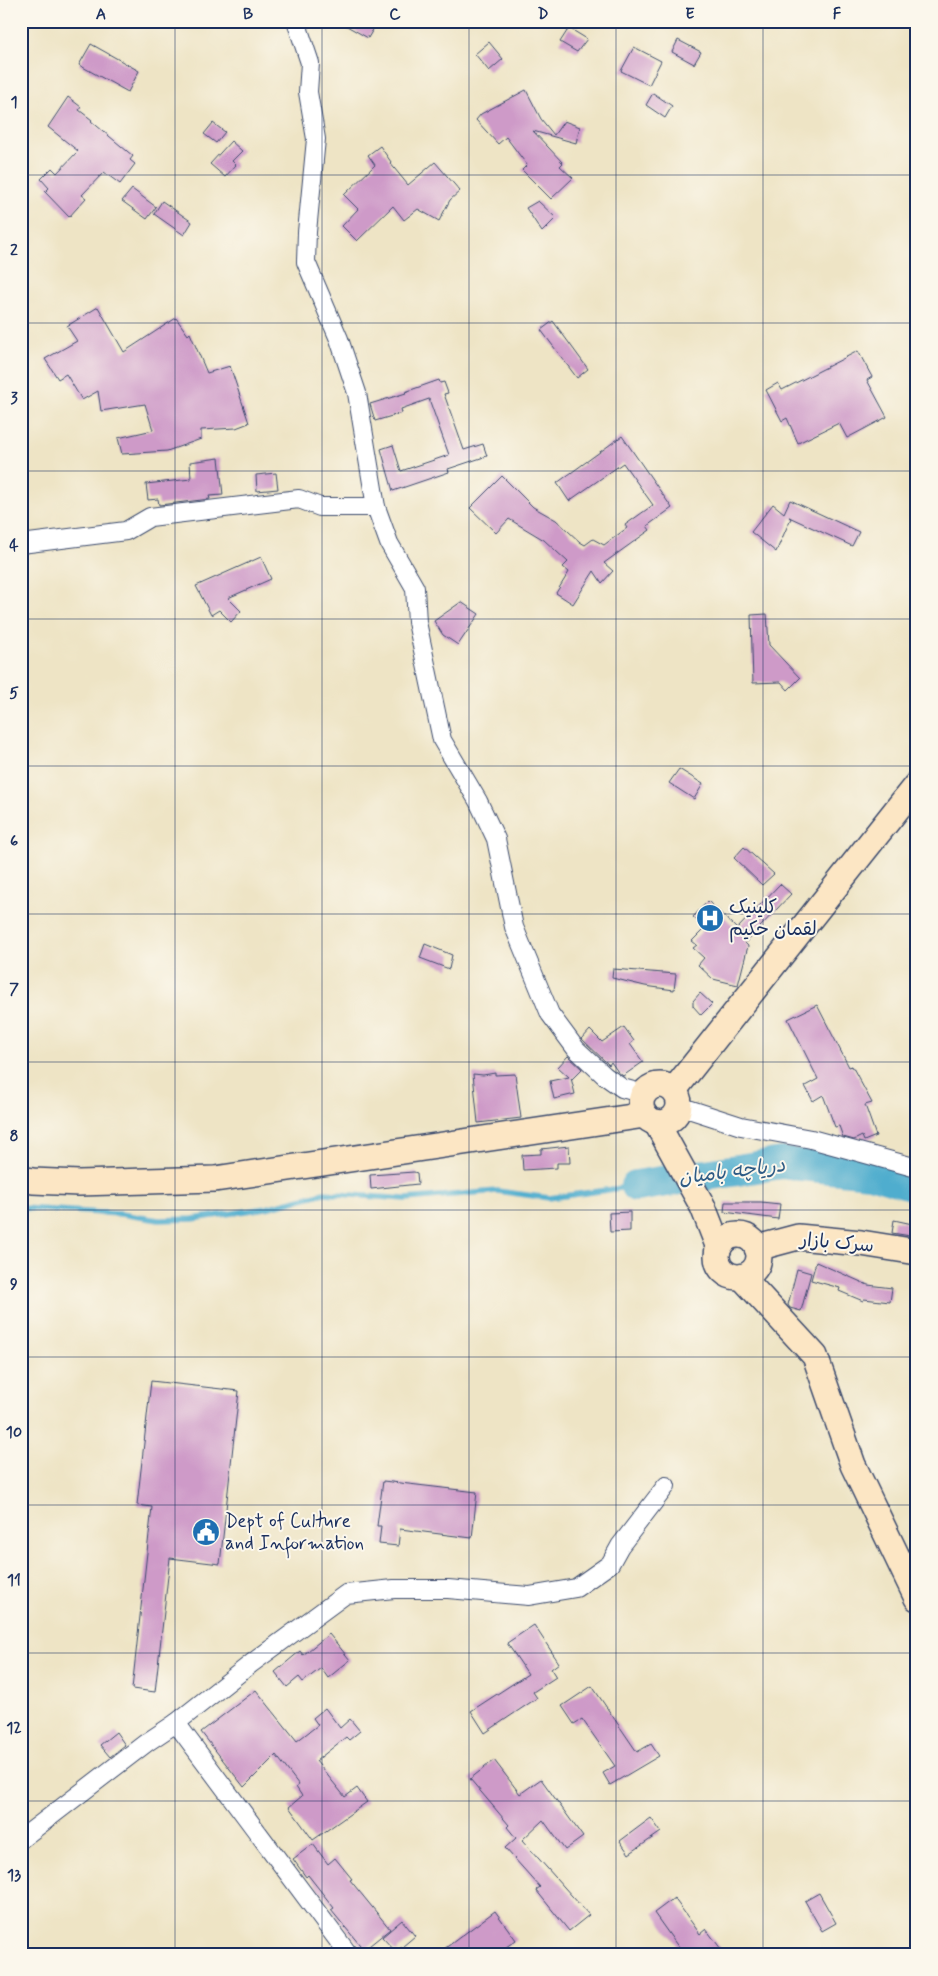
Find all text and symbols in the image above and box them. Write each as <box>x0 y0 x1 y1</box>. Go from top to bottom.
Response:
text: A <box>96 4 106 25</box>
text: B <box>243 4 253 25</box>
text: C <box>389 4 401 25</box>
text: D <box>537 4 549 25</box>
text: E <box>685 4 695 25</box>
text: F <box>833 4 842 25</box>
text: 1 <box>10 92 18 113</box>
text: 2 <box>10 240 18 261</box>
text: 3 <box>10 388 18 409</box>
text: 4 <box>9 535 19 556</box>
text: 5 <box>9 683 19 704</box>
text: 6 <box>10 831 18 852</box>
place label: کلینیک لقمان حکیم <box>729 895 817 943</box>
hospital icon: کلینیک لقمان حکیم <box>695 903 725 933</box>
text: 7 <box>9 979 19 1000</box>
text: 8 <box>9 1126 19 1147</box>
water label: دریاچه بامیان <box>677 1152 787 1192</box>
street label: سرک بازار <box>797 1227 875 1259</box>
text: 9 <box>10 1274 18 1295</box>
text: 10 <box>6 1422 22 1443</box>
place label: Dept of Culture and Information <box>225 1509 364 1559</box>
public building icon: Dept of Culture and Information <box>191 1517 221 1547</box>
text: 11 <box>7 1570 21 1591</box>
text: 12 <box>6 1718 22 1739</box>
text: 13 <box>7 1865 21 1886</box>

